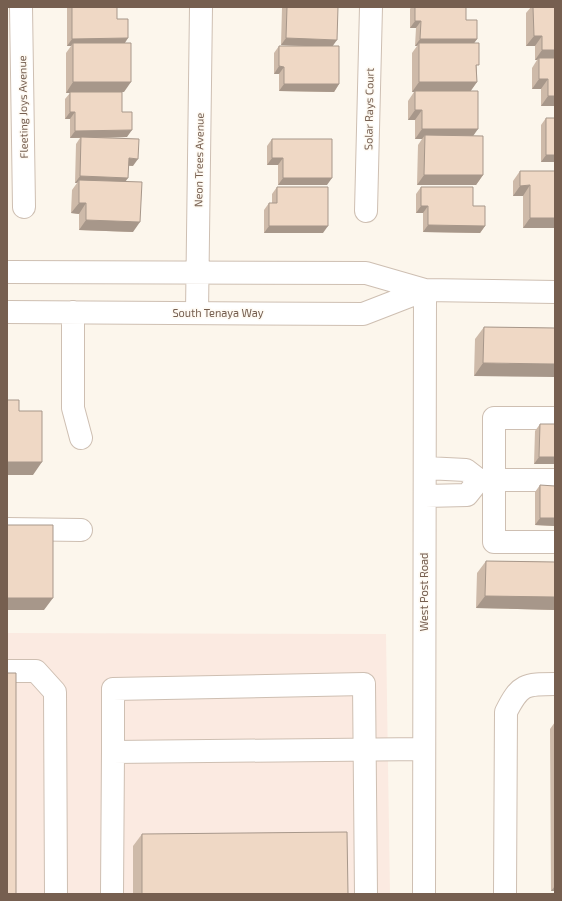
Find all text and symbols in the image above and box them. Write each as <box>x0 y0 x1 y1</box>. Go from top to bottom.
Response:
street label: Fleeting Joys Avenue <box>15 55 30 159</box>
street label: Solar Rays Court <box>361 68 376 150</box>
street label: Neon Trees Avenue <box>191 113 206 207</box>
street label: South Tenaya Way <box>172 306 264 319</box>
street label: West Post Road <box>417 553 430 631</box>

